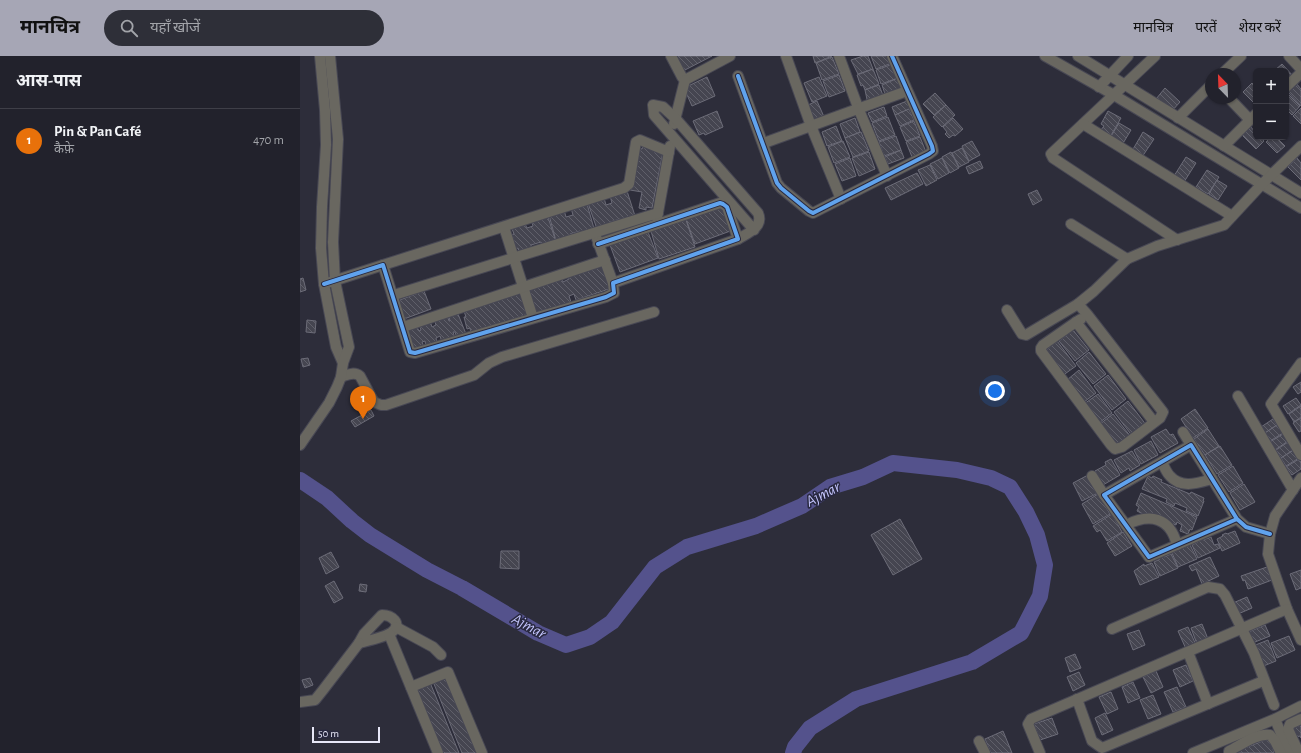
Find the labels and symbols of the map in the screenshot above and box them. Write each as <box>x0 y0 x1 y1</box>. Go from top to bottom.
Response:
north arrow <box>1205 68 1241 104</box>
your location <box>985 381 1005 401</box>
pin: 1 <box>350 386 376 419</box>
water label: Ajmar <box>802 478 844 511</box>
water label: Ajmar <box>508 610 549 643</box>
scale bar <box>312 725 380 744</box>

